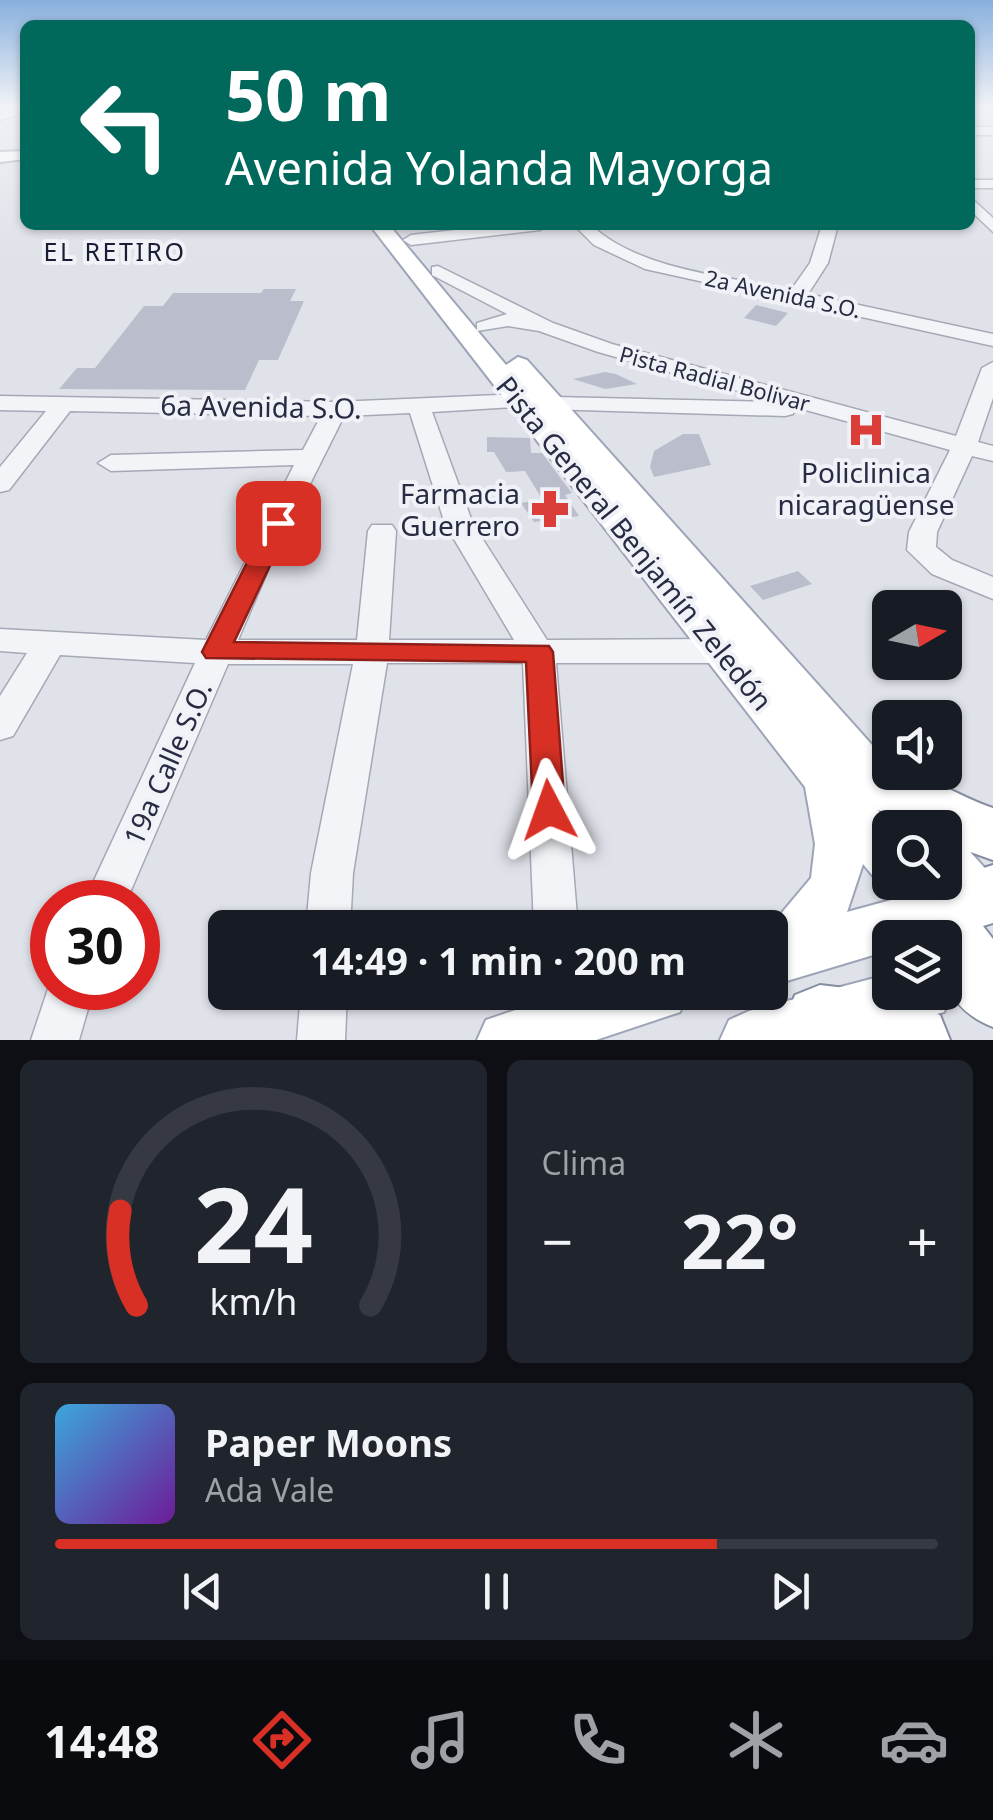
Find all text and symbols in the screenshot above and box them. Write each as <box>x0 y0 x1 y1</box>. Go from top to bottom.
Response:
text: 50 m <box>225 46 392 142</box>
icon: left <box>60 60 190 190</box>
text: Avenida Yolanda Mayorga <box>225 137 773 198</box>
district label: EL RETIRO <box>44 234 186 268</box>
street label: 2a Avenida S.O. <box>702 262 864 324</box>
street label: Pista Radial Bolivar <box>616 338 814 418</box>
street label: Pista General Benjamín Zeledón <box>488 368 782 718</box>
street label: 6a Avenida S.O. <box>160 385 362 427</box>
hospital icon: Policlinica nicaragüense <box>845 409 887 451</box>
place label: Policlinica nicaragüense <box>777 453 955 523</box>
place label: Farmacia Guerrero <box>400 474 520 544</box>
pin <box>236 481 321 566</box>
pharmacy icon: Farmacia Guerrero <box>529 488 571 530</box>
icon: arrive <box>251 496 306 551</box>
north arrow <box>872 590 962 680</box>
map controls <box>872 590 962 1010</box>
street label: 19a Calle S.O. <box>114 675 220 851</box>
button: sound <box>872 700 962 790</box>
position arrow <box>497 758 601 862</box>
button: search <box>872 810 962 900</box>
speed limit sign: 30 <box>30 880 160 1010</box>
button: layers <box>872 920 962 1010</box>
text: 14:49 · 1 min · 200 m <box>310 934 686 986</box>
text: Clima <box>542 1141 626 1184</box>
text: 24 <box>194 1152 313 1293</box>
text: 22° <box>681 1189 799 1291</box>
text: − <box>542 1203 573 1278</box>
text: + <box>907 1203 938 1278</box>
text: km/h <box>209 1277 297 1325</box>
text: Paper Moons <box>205 1416 452 1468</box>
text: Ada Vale <box>205 1468 334 1511</box>
icon: previous <box>175 1564 230 1619</box>
icon: pause <box>469 1564 524 1619</box>
icon: next <box>763 1564 818 1619</box>
icon: directions <box>247 1705 317 1775</box>
icon: music <box>405 1705 475 1775</box>
icon: phone <box>563 1705 633 1775</box>
icon: climate <box>721 1705 791 1775</box>
icon: car <box>879 1705 949 1775</box>
text: 14:48 <box>44 1710 160 1771</box>

